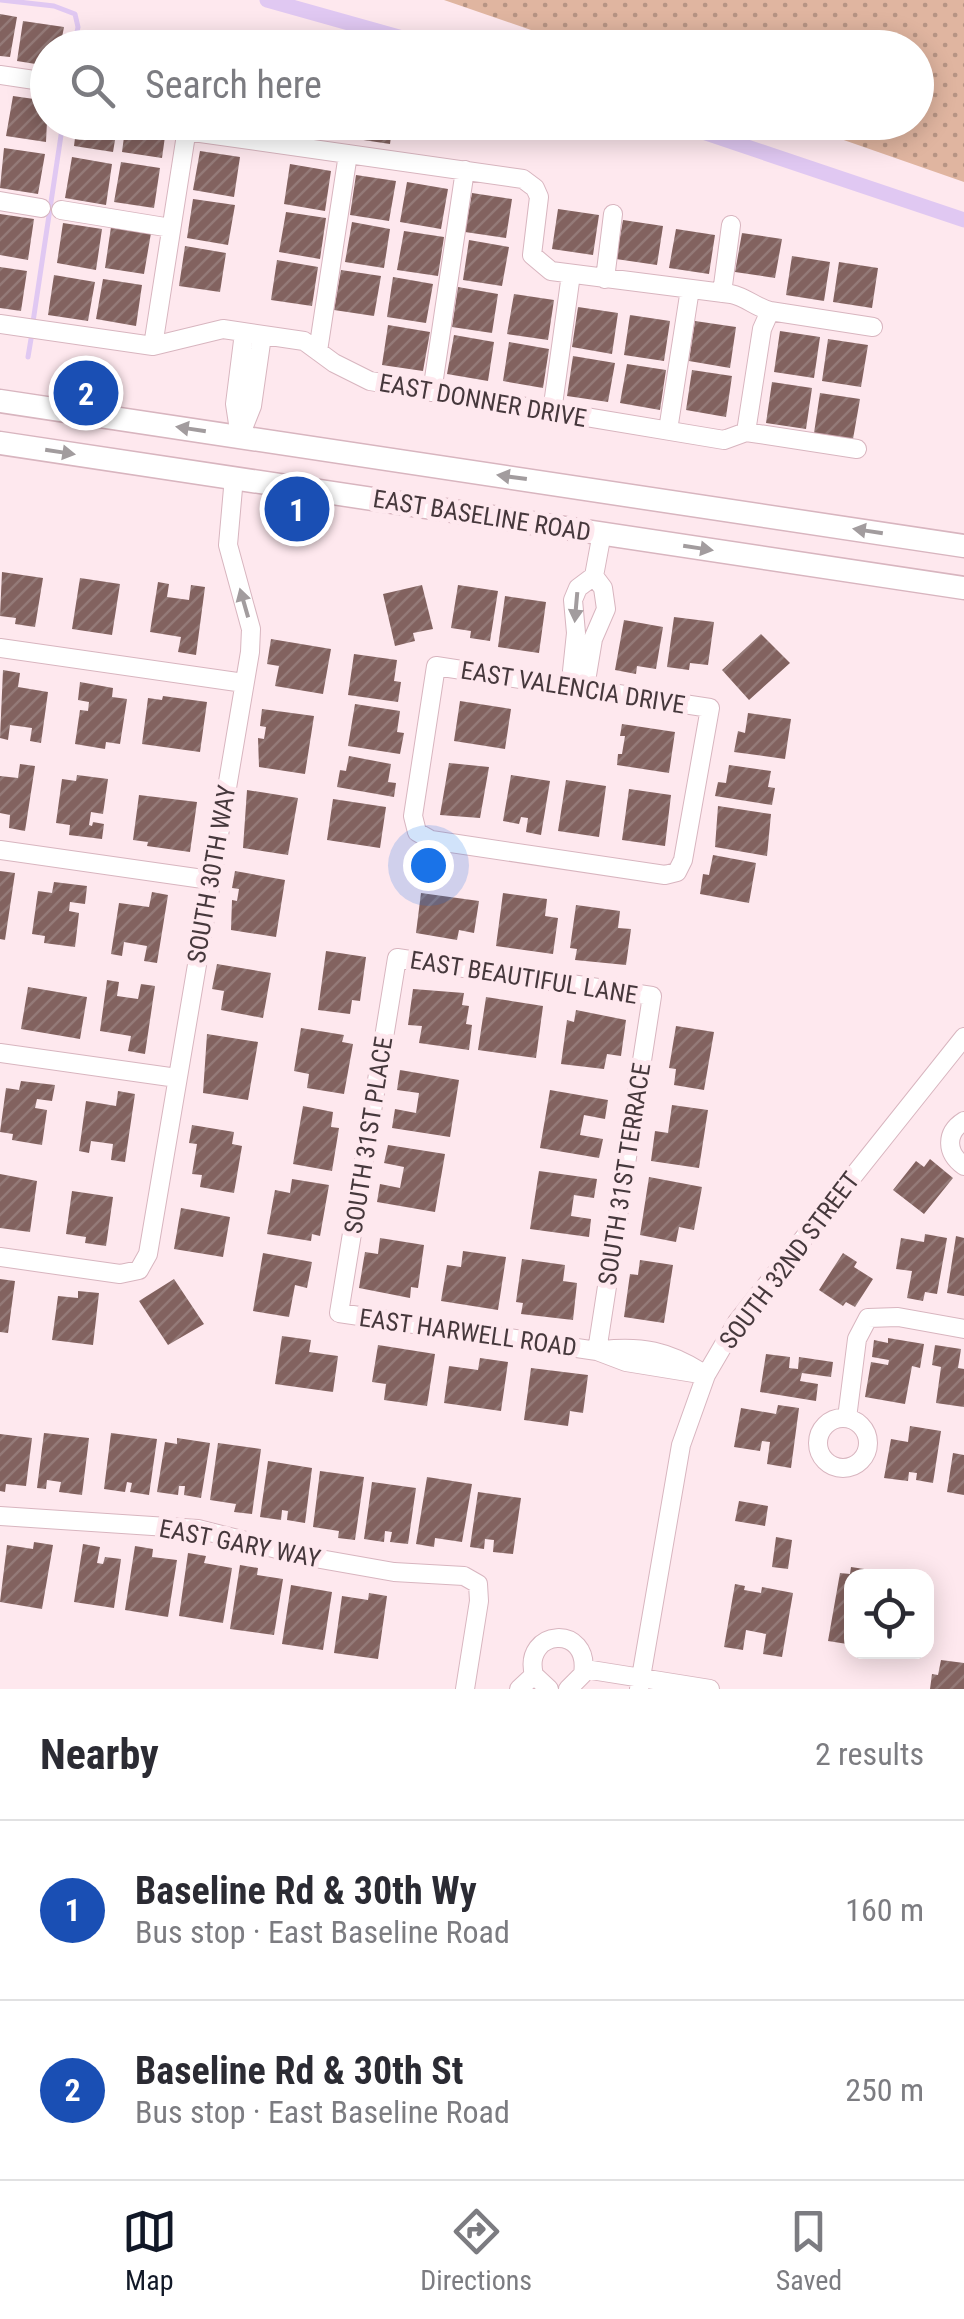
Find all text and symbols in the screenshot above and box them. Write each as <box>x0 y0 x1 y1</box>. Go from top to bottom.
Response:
search box <box>30 30 934 140</box>
icon: search <box>65 58 120 113</box>
text: Search here <box>145 63 322 107</box>
pin: 2 <box>54 356 118 430</box>
street label: EAST DONNER DRIVE <box>377 368 589 433</box>
one-way arrow <box>174 421 206 437</box>
one-way arrow <box>45 445 76 460</box>
one-way arrow <box>496 469 527 485</box>
pin: 1 <box>264 472 330 546</box>
street label: EAST BASELINE ROAD <box>371 484 593 547</box>
one-way arrow <box>851 523 883 539</box>
one-way arrow <box>683 540 714 556</box>
one-way arrow <box>236 587 251 618</box>
one-way arrow <box>567 592 583 623</box>
street label: EAST VALENCIA DRIVE <box>459 655 687 720</box>
street label: SOUTH 30TH WAY <box>182 783 241 965</box>
your location <box>403 840 454 891</box>
street label: EAST BEAUTIFUL LANE <box>408 945 640 1010</box>
street label: SOUTH 31ST PLACE <box>339 1035 398 1236</box>
street label: SOUTH 31ST TERRACE <box>593 1061 656 1287</box>
street label: SOUTH 32ND STREET <box>713 1166 865 1354</box>
street label: EAST HARWELL ROAD <box>357 1303 578 1362</box>
street label: EAST GARY WAY <box>157 1514 323 1573</box>
map controls <box>844 1569 934 1659</box>
button: locate <box>844 1569 934 1659</box>
text: Nearby <box>40 1730 159 1779</box>
text: 2 results <box>815 1735 924 1773</box>
text: Baseline Rd & 30th Wy <box>135 1869 477 1913</box>
text: 1 <box>64 1891 81 1929</box>
text: 160 m <box>845 1891 924 1929</box>
text: Bus stop · East Baseline Road <box>135 1913 510 1951</box>
text: Baseline Rd & 30th St <box>135 2049 464 2093</box>
text: 2 <box>64 2071 81 2109</box>
text: 250 m <box>845 2071 924 2109</box>
text: Bus stop · East Baseline Road <box>135 2093 510 2131</box>
tab: Map <box>122 2204 177 2297</box>
tab: Directions <box>420 2204 532 2297</box>
tab: Saved <box>776 2204 842 2297</box>

